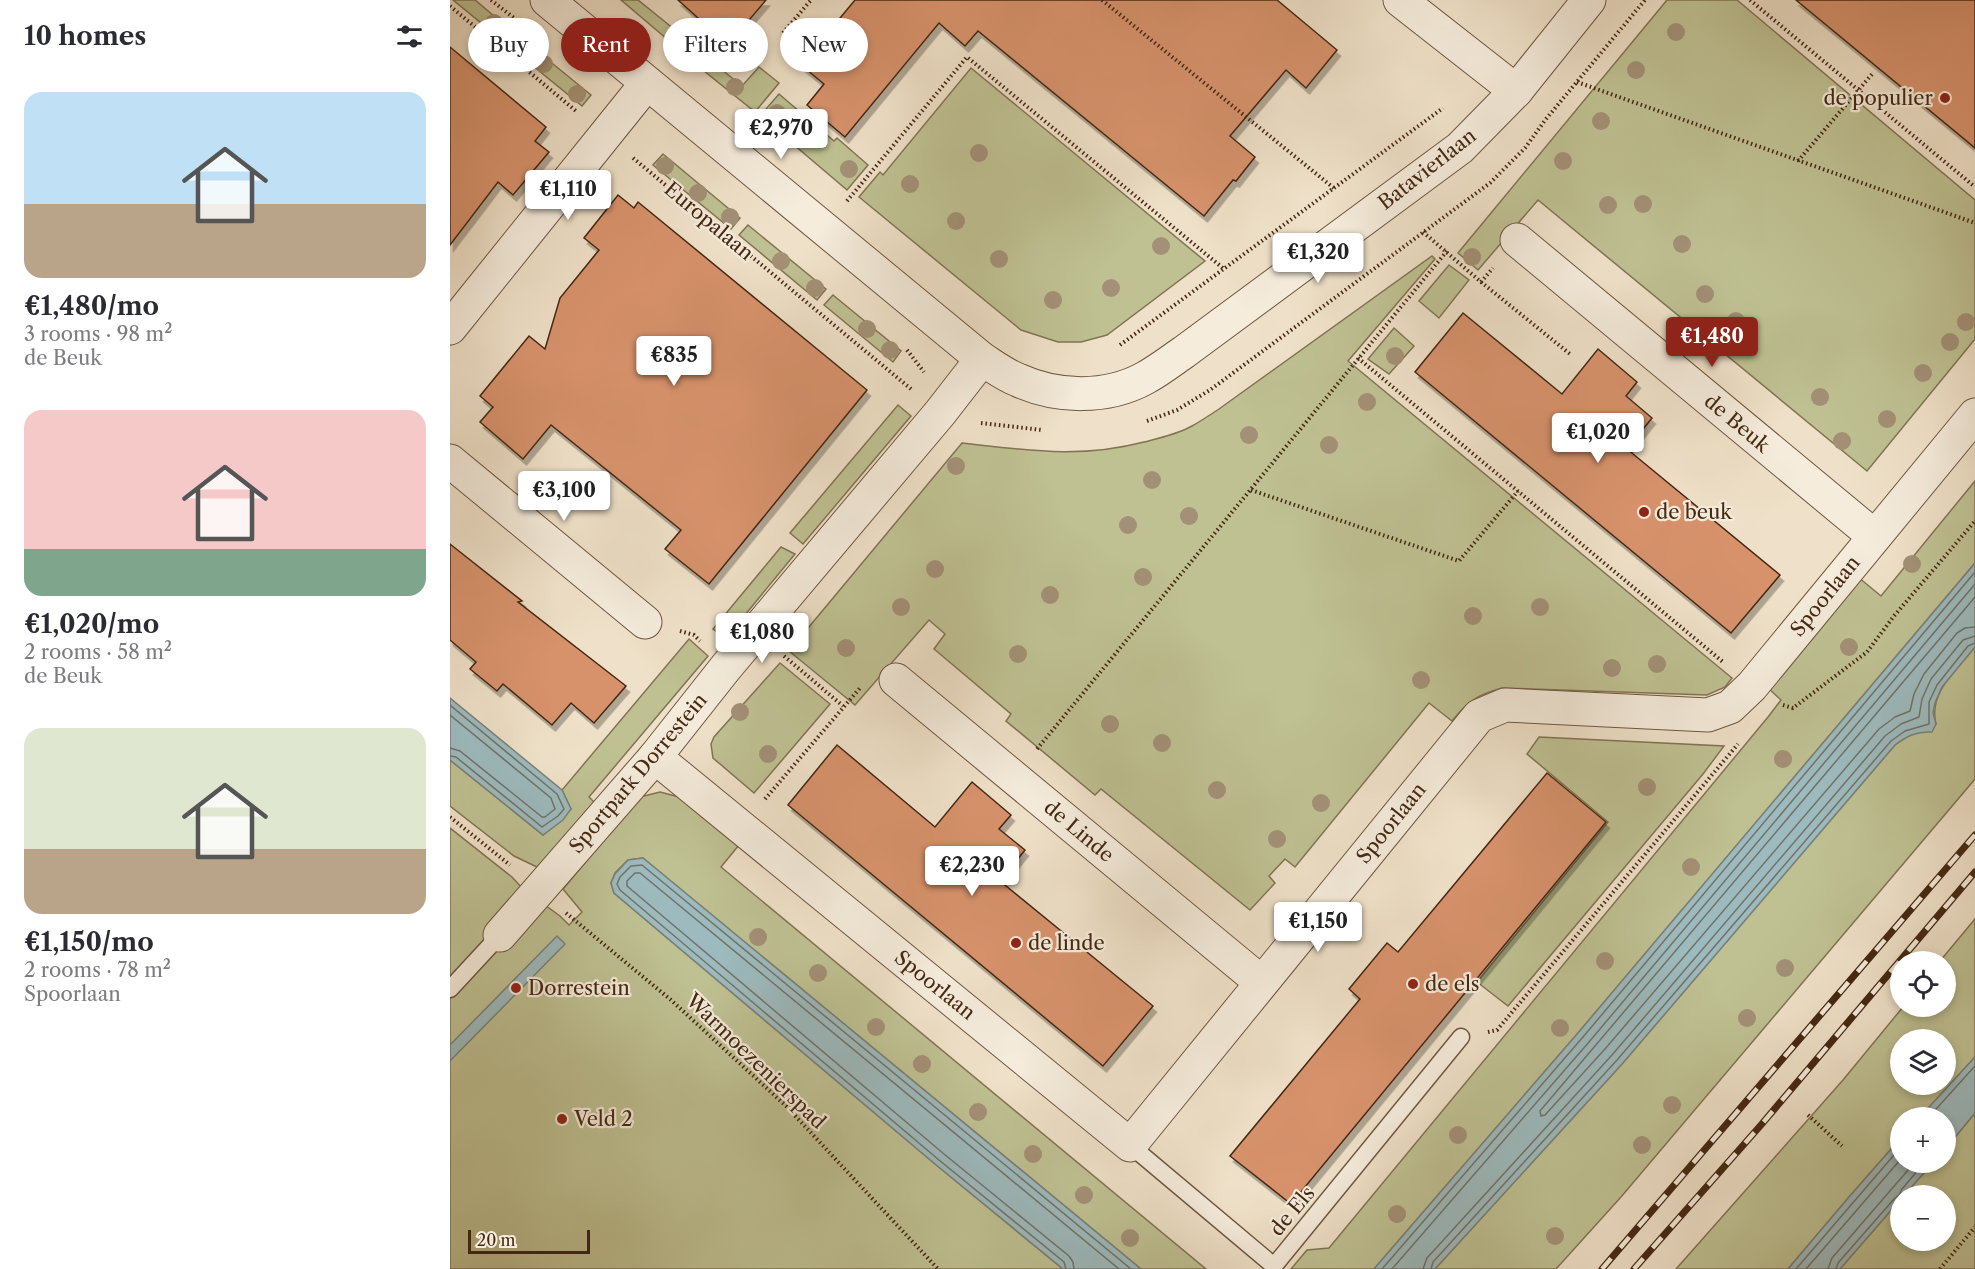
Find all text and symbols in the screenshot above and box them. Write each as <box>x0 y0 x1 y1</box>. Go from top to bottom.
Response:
chip: Buy <box>468 18 549 72</box>
chip: Rent <box>561 18 651 72</box>
chip: Filters <box>663 18 768 72</box>
chip: New <box>780 18 868 72</box>
text: 10 homes <box>24 20 146 52</box>
icon: filters <box>393 20 426 53</box>
place label: de populier <box>1823 86 1934 110</box>
marker: de populier <box>1938 91 1952 105</box>
pin: €2,970 <box>732 109 830 160</box>
text: €2,970 <box>749 116 813 140</box>
street label: Batavierlaan <box>1373 123 1481 215</box>
icon: home <box>171 131 279 239</box>
pin: €1,110 <box>519 170 617 221</box>
text: €1,110 <box>539 177 597 201</box>
street label: Europalaan <box>660 177 759 266</box>
pin: €1,320 <box>1269 233 1367 284</box>
text: €1,320 <box>1286 240 1350 264</box>
text: €1,480/mo <box>24 290 159 322</box>
pin: €1,480 <box>1663 317 1761 368</box>
text: 3 rooms · 98 m² <box>24 322 172 346</box>
text: €1,480 <box>1680 324 1744 348</box>
pin: €835 <box>638 336 710 387</box>
text: €835 <box>650 343 698 367</box>
text: de Beuk <box>24 346 102 370</box>
street label: de Beuk <box>1700 389 1776 458</box>
pin: €1,020 <box>1549 413 1647 464</box>
text: €1,020 <box>1566 420 1630 444</box>
icon: home <box>171 449 279 557</box>
pin: €3,100 <box>515 471 613 522</box>
text: €3,100 <box>532 478 596 502</box>
place label: de beuk <box>1656 500 1733 524</box>
marker: de beuk <box>1637 505 1651 519</box>
street label: Spoorlaan <box>1785 550 1865 641</box>
text: €1,020/mo <box>24 608 159 640</box>
pin: €1,080 <box>713 613 811 664</box>
text: €1,080 <box>730 620 794 644</box>
text: 2 rooms · 58 m² <box>24 640 172 664</box>
text: de Beuk <box>24 664 102 688</box>
street label: Sportpark Dorrestein <box>564 688 712 858</box>
icon: home <box>171 767 279 875</box>
street label: Spoorlaan <box>1351 777 1431 868</box>
street label: de Linde <box>1039 795 1119 867</box>
pin: €2,230 <box>923 846 1021 897</box>
text: €2,230 <box>939 853 1005 877</box>
pin: €1,150 <box>1269 902 1367 953</box>
text: €1,150 <box>1288 909 1348 933</box>
text: €1,150/mo <box>24 926 154 958</box>
place label: de linde <box>1028 931 1105 955</box>
marker: de linde <box>1009 936 1023 950</box>
street label: Spoorlaan <box>890 945 981 1025</box>
map controls <box>1890 951 1956 1251</box>
button: locate <box>1890 951 1956 1017</box>
text: 2 rooms · 78 m² <box>24 958 171 982</box>
place label: de els <box>1425 972 1480 996</box>
place label: Dorrestein <box>528 976 630 1000</box>
marker: de els <box>1406 977 1420 991</box>
marker: Dorrestein <box>509 981 523 995</box>
text: Spoorlaan <box>24 982 121 1006</box>
street label: Warmoezenierspad <box>681 988 831 1134</box>
button: layers <box>1890 1029 1956 1095</box>
place label: Veld 2 <box>573 1107 633 1131</box>
button: + <box>1890 1107 1956 1173</box>
marker: Veld 2 <box>555 1112 569 1126</box>
street label: de Els <box>1264 1181 1320 1241</box>
button: − <box>1890 1185 1956 1251</box>
scale bar <box>468 1227 590 1254</box>
text: 20 m <box>477 1230 516 1250</box>

